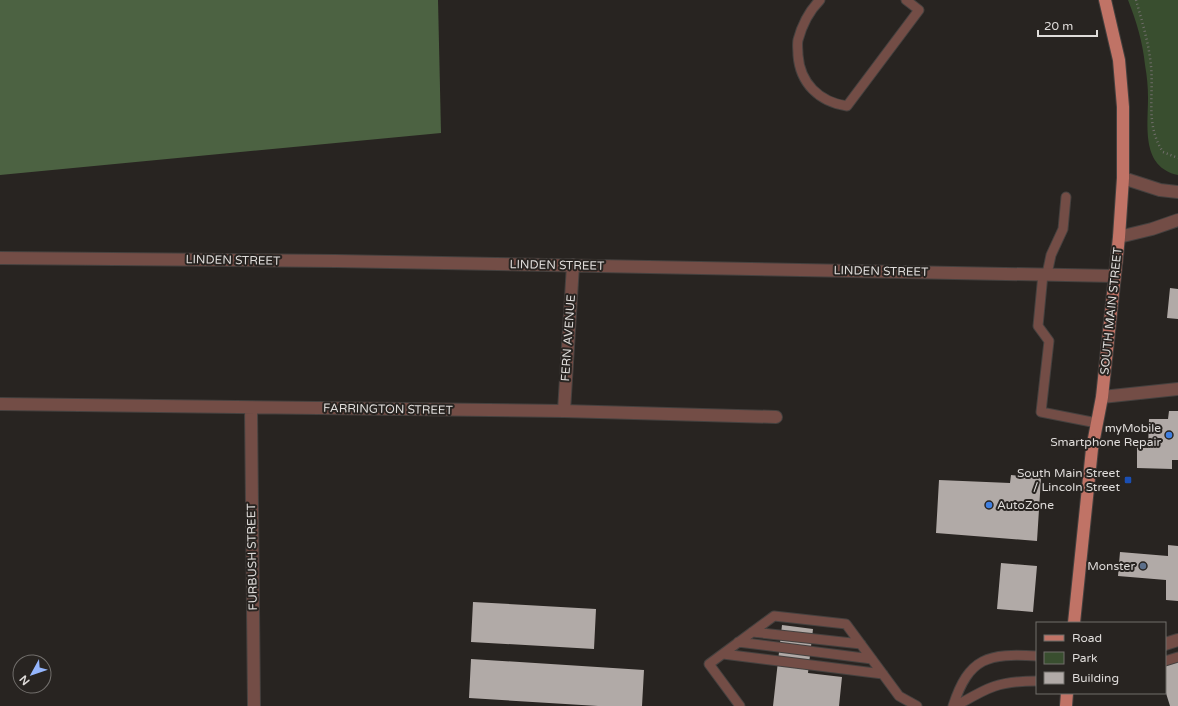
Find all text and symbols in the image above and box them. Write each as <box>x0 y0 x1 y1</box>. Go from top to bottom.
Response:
scale bar <box>1038 12 1097 38</box>
text: 20 m <box>1044 19 1073 33</box>
street label: SOUTH MAIN STREET <box>1097 246 1125 375</box>
street label: LINDEN STREET <box>185 252 281 268</box>
street label: LINDEN STREET <box>509 257 605 273</box>
street label: LINDEN STREET <box>833 263 929 279</box>
street label: FERN AVENUE <box>558 294 578 382</box>
street label: FARRINGTON STREET <box>323 401 454 417</box>
place label: myMobile Smartphone Repair <box>1050 421 1161 449</box>
marker: myMobile Smartphone Repair <box>1164 430 1174 440</box>
place label: South Main Street / Lincoln Street <box>1017 466 1120 494</box>
marker: South Main Street / Lincoln Street <box>1123 475 1133 485</box>
place label: AutoZone <box>997 498 1054 512</box>
marker: AutoZone <box>984 500 994 510</box>
street label: FURBUSH STREET <box>244 503 260 611</box>
place label: Monster <box>1087 559 1135 573</box>
marker: Monster <box>1138 561 1148 571</box>
legend <box>1036 622 1166 694</box>
text: Road <box>1072 631 1102 645</box>
text: Park <box>1072 651 1098 665</box>
north arrow <box>12 654 52 694</box>
text: Building <box>1072 671 1119 685</box>
text: N <box>17 673 33 688</box>

